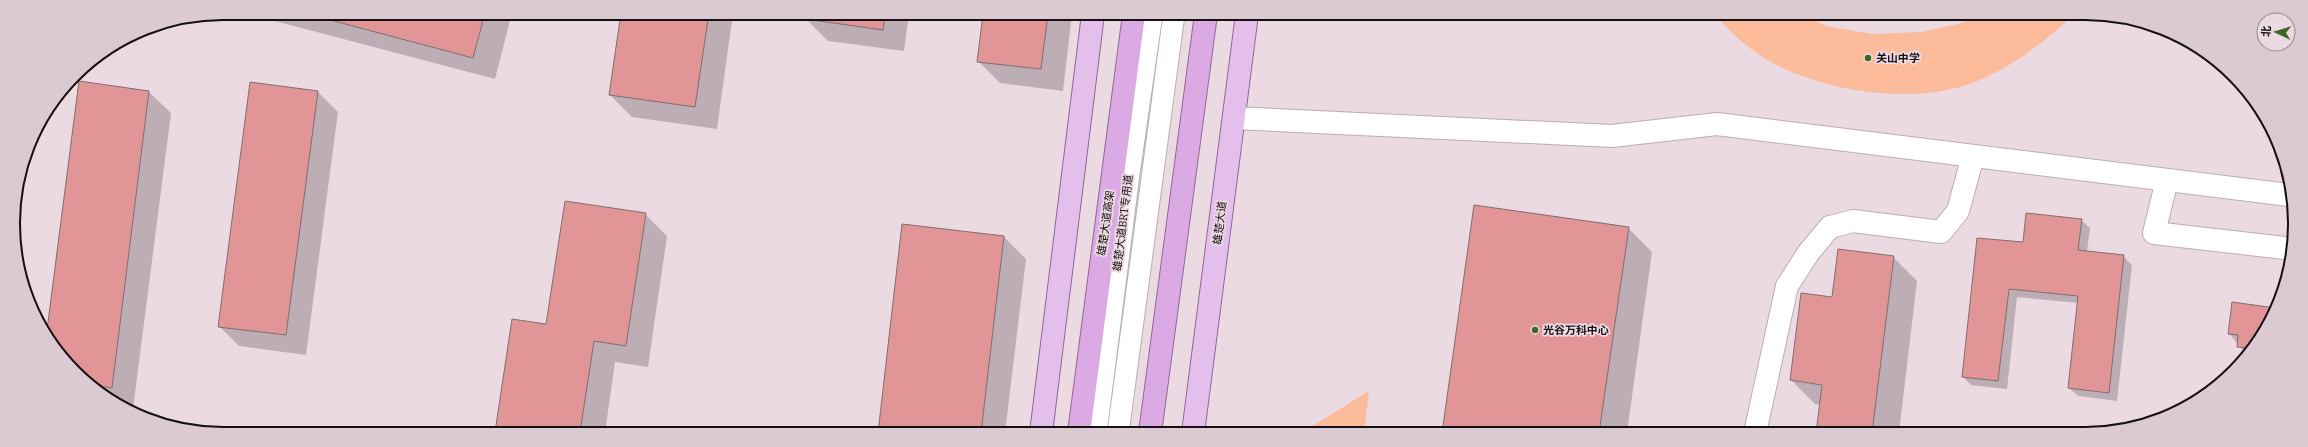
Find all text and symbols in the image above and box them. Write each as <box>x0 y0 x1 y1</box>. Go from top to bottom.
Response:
north arrow <box>2256 12 2296 52</box>
text: 北 <box>2260 25 2273 37</box>
place label: 关山中学 <box>1876 52 1920 65</box>
marker: 关山中学 <box>1863 53 1873 63</box>
street label: 雄楚大道BRT专用道 <box>1111 174 1135 272</box>
street label: 雄楚大道高架 <box>1095 189 1117 257</box>
street label: 雄楚大道 <box>1211 200 1229 246</box>
place label: 光谷万科中心 <box>1543 324 1609 337</box>
marker: 光谷万科中心 <box>1530 325 1540 335</box>

